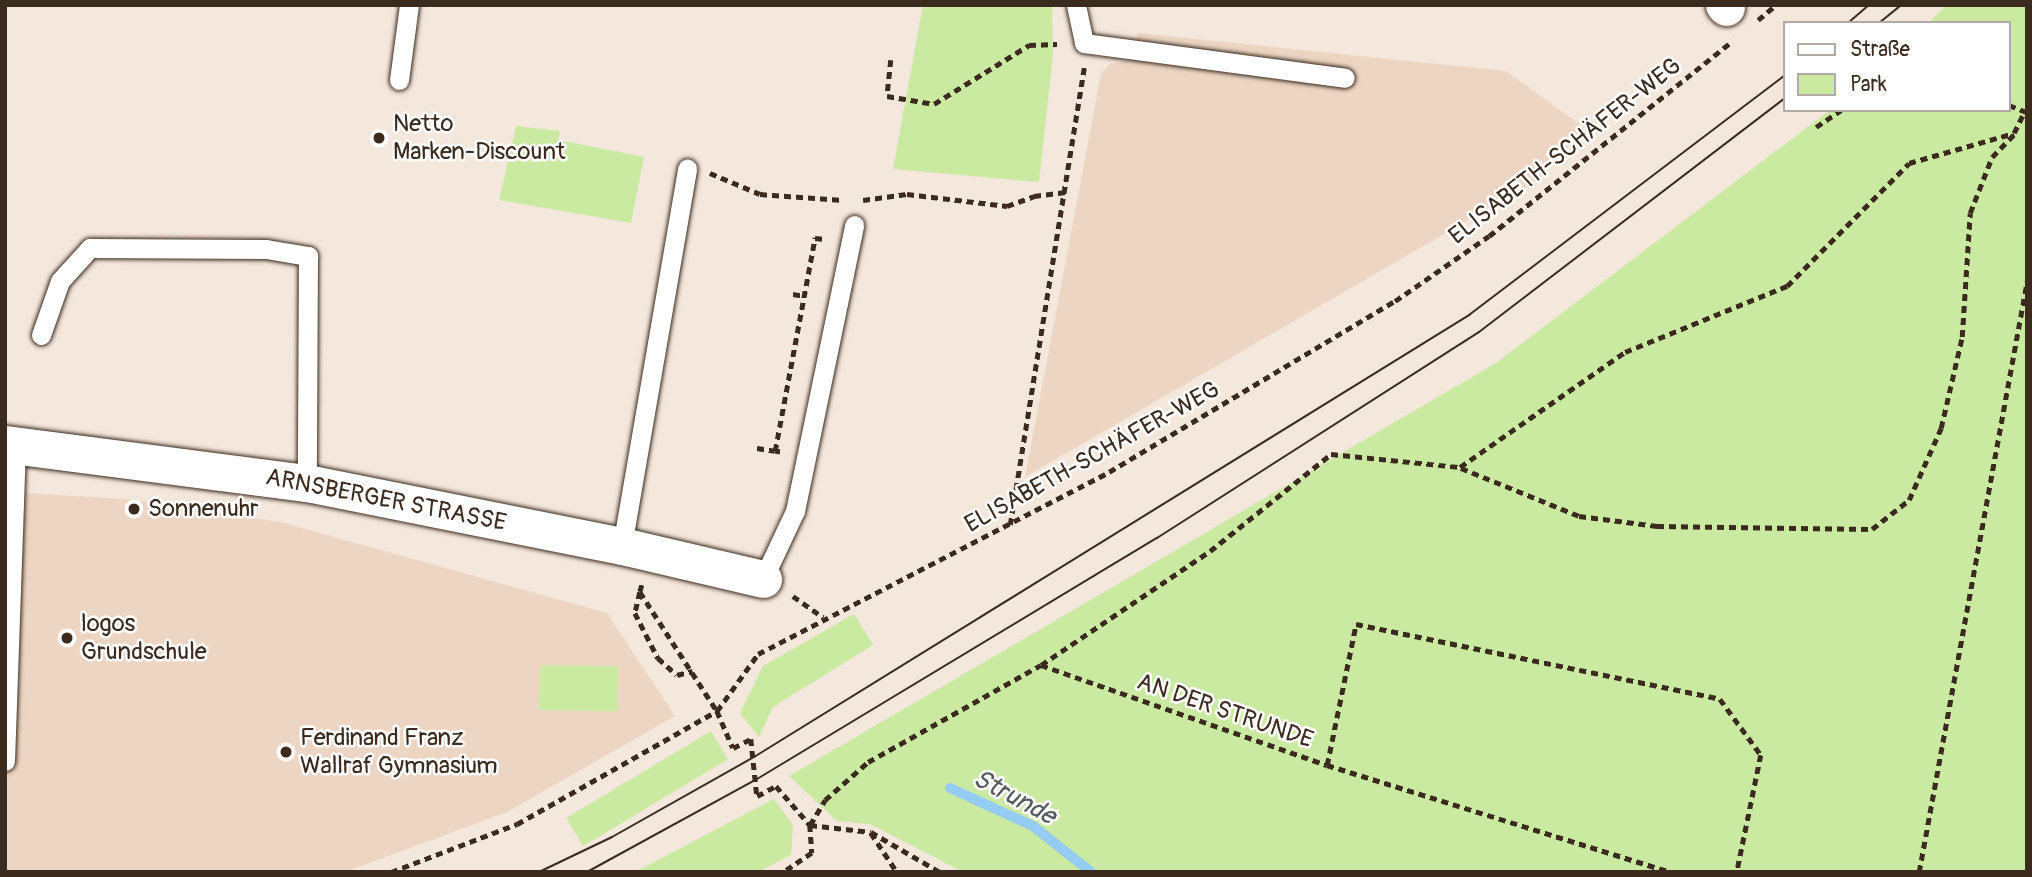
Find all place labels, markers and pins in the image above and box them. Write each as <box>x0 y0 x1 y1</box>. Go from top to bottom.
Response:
place label: Netto Marken-Discount <box>393 110 565 166</box>
marker: Netto Marken-Discount <box>371 130 387 146</box>
place label: Sonnenuhr <box>148 495 259 523</box>
marker: Sonnenuhr <box>126 501 142 517</box>
place label: logos Grundschule <box>81 610 207 666</box>
marker: logos Grundschule <box>59 630 75 646</box>
place label: Ferdinand Franz Wallraf Gymnasium <box>300 724 498 780</box>
marker: Ferdinand Franz Wallraf Gymnasium <box>278 744 294 760</box>

